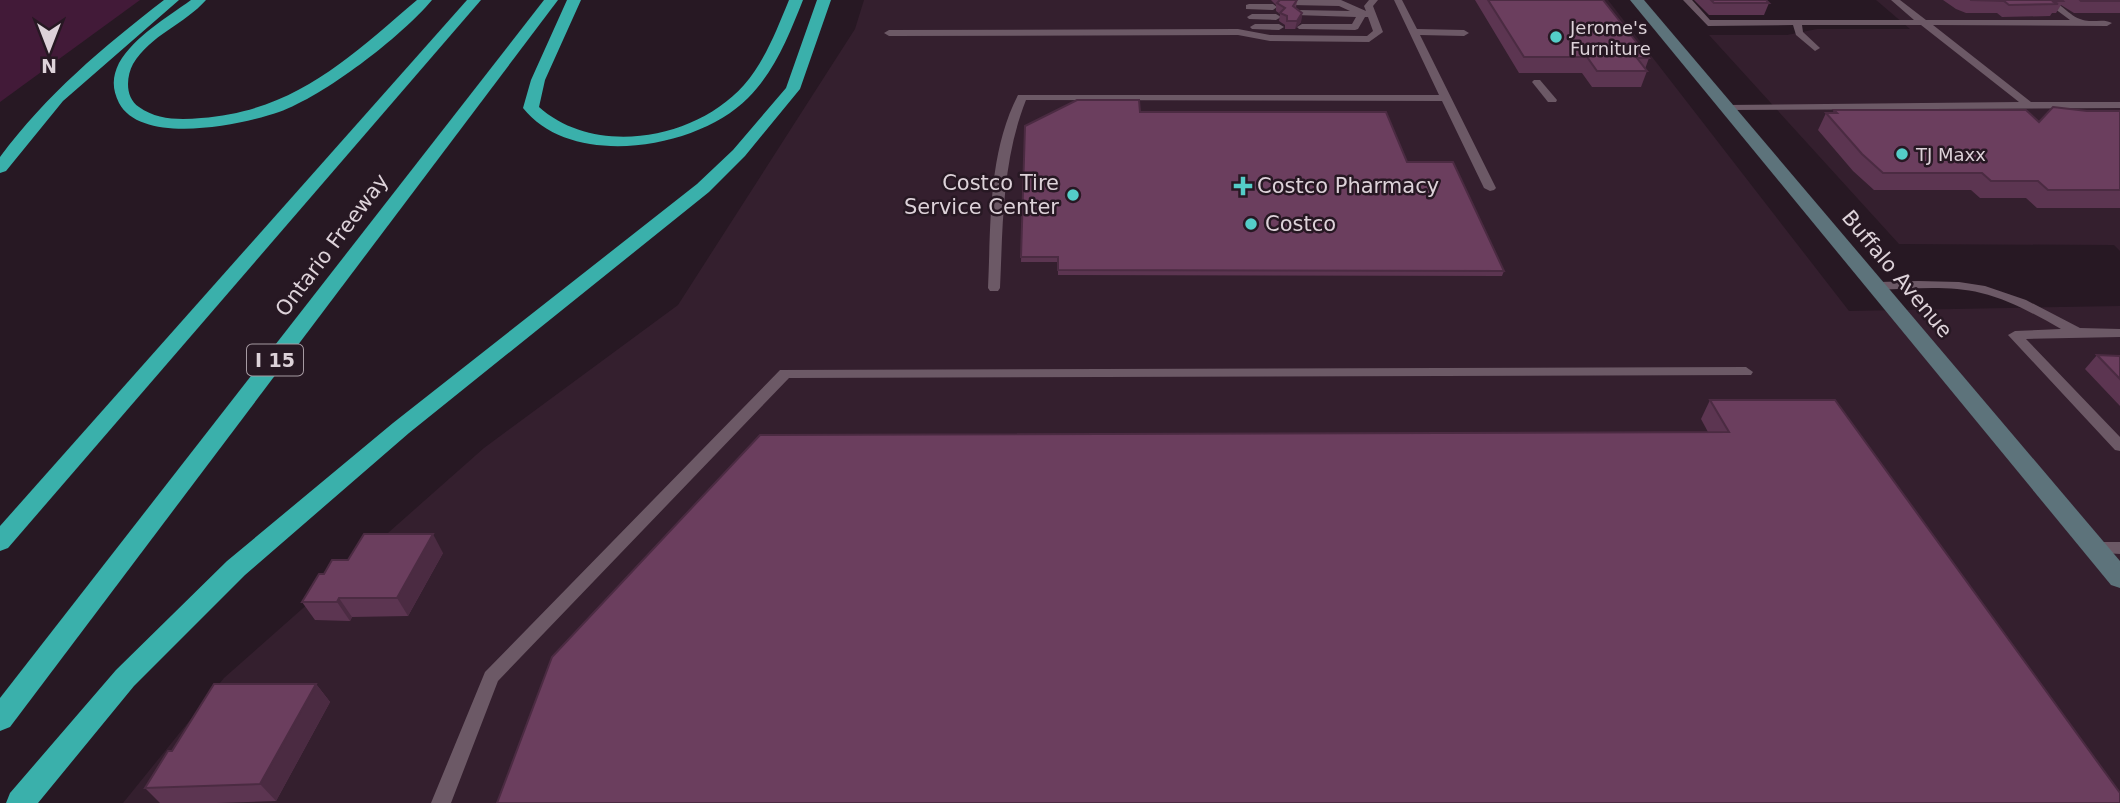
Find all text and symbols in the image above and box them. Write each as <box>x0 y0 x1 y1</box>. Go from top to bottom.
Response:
north arrow <box>14 14 84 84</box>
place label: Jerome's Furniture <box>1569 17 1651 59</box>
marker: Jerome's Furniture <box>1548 29 1564 45</box>
text: N <box>41 55 57 77</box>
place label: TJ Maxx <box>1915 144 1986 165</box>
marker: TJ Maxx <box>1894 146 1910 162</box>
street label: Ontario Freeway <box>271 169 393 321</box>
place label: Costco Tire Service Center <box>904 171 1059 219</box>
place label: Costco Pharmacy <box>1257 174 1439 198</box>
marker: Costco Pharmacy <box>1235 178 1251 194</box>
marker: Costco Tire Service Center <box>1065 187 1081 203</box>
street label: Buffalo Avenue <box>1837 206 1957 342</box>
place label: Costco <box>1265 212 1336 236</box>
marker: Costco <box>1243 216 1259 232</box>
road number: I 15 <box>247 344 303 376</box>

